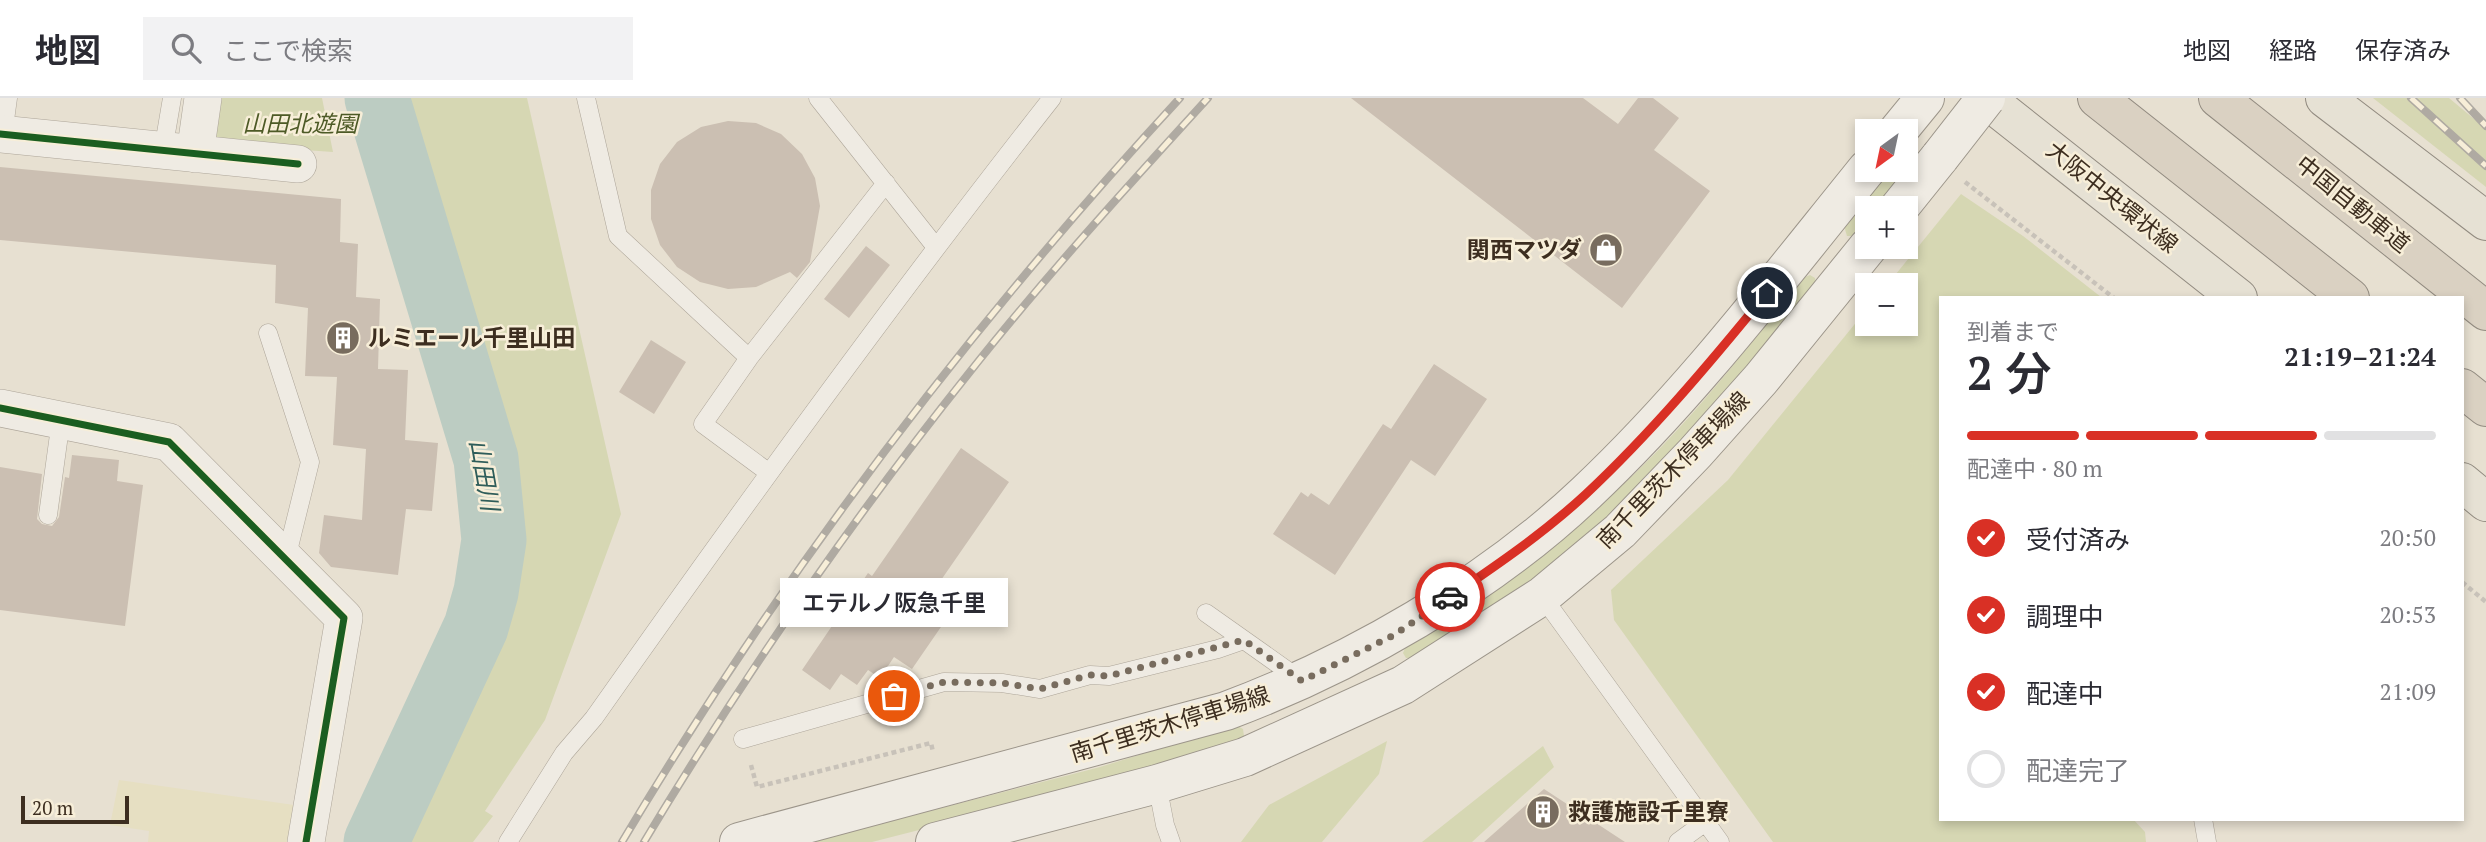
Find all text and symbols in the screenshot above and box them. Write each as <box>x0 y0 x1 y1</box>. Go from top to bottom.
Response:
search box <box>143 17 633 80</box>
text: 地図 <box>35 28 101 71</box>
icon: search <box>167 29 205 67</box>
text: ここで検索 <box>223 33 353 67</box>
text: 地図 <box>2183 34 2231 66</box>
text: 経路 <box>2269 34 2317 66</box>
text: 保存済み <box>2355 34 2451 66</box>
park label: 山田北遊園 <box>243 108 361 139</box>
north arrow <box>1855 119 1918 182</box>
map controls <box>1855 119 1918 336</box>
street label: 大阪中央環状線 <box>2040 134 2185 259</box>
street label: 中国自動車道 <box>2290 148 2417 259</box>
button: + <box>1855 196 1918 259</box>
shop icon: 関西マツダ <box>1587 231 1625 269</box>
place label: 関西マツダ <box>1467 234 1582 265</box>
pin <box>1737 263 1797 323</box>
button: − <box>1855 273 1918 336</box>
icon: home <box>1748 274 1786 312</box>
text: 到着まで <box>1967 316 2059 347</box>
building icon: ルミエール千里山田 <box>324 319 362 357</box>
place label: ルミエール千里山田 <box>368 322 575 353</box>
text: 21:19–21:24 <box>2284 339 2436 373</box>
text: 2 分 <box>1967 342 2051 403</box>
street label: 南千里茨木停車場線 <box>1590 384 1756 555</box>
water label: 山田川 <box>463 437 508 516</box>
text: 配達中 · 80 m <box>1967 453 2103 484</box>
icon: check <box>1967 519 2005 557</box>
text: 受付済み <box>2026 522 2130 556</box>
text: 20:50 <box>2379 522 2436 553</box>
courier <box>1415 562 1485 632</box>
callout: エテルノ阪急千里 <box>780 577 1008 626</box>
icon: car <box>1431 578 1469 616</box>
text: エテルノ阪急千里 <box>802 587 986 618</box>
icon: check <box>1967 596 2005 634</box>
text: 調理中 <box>2026 599 2104 633</box>
text: 20:53 <box>2379 599 2436 630</box>
pin <box>864 666 924 726</box>
icon: check <box>1967 673 2005 711</box>
text: 配達中 <box>2026 676 2104 710</box>
text: 21:09 <box>2379 676 2436 707</box>
icon: bag <box>875 677 913 715</box>
street label: 南千里茨木停車場線 <box>1066 678 1273 769</box>
text: 配達完了 <box>2026 753 2130 787</box>
scale bar <box>21 793 130 825</box>
building icon: 救護施設千里寮 <box>1524 793 1562 831</box>
text: 20 m <box>32 795 73 820</box>
place label: 救護施設千里寮 <box>1568 796 1729 827</box>

